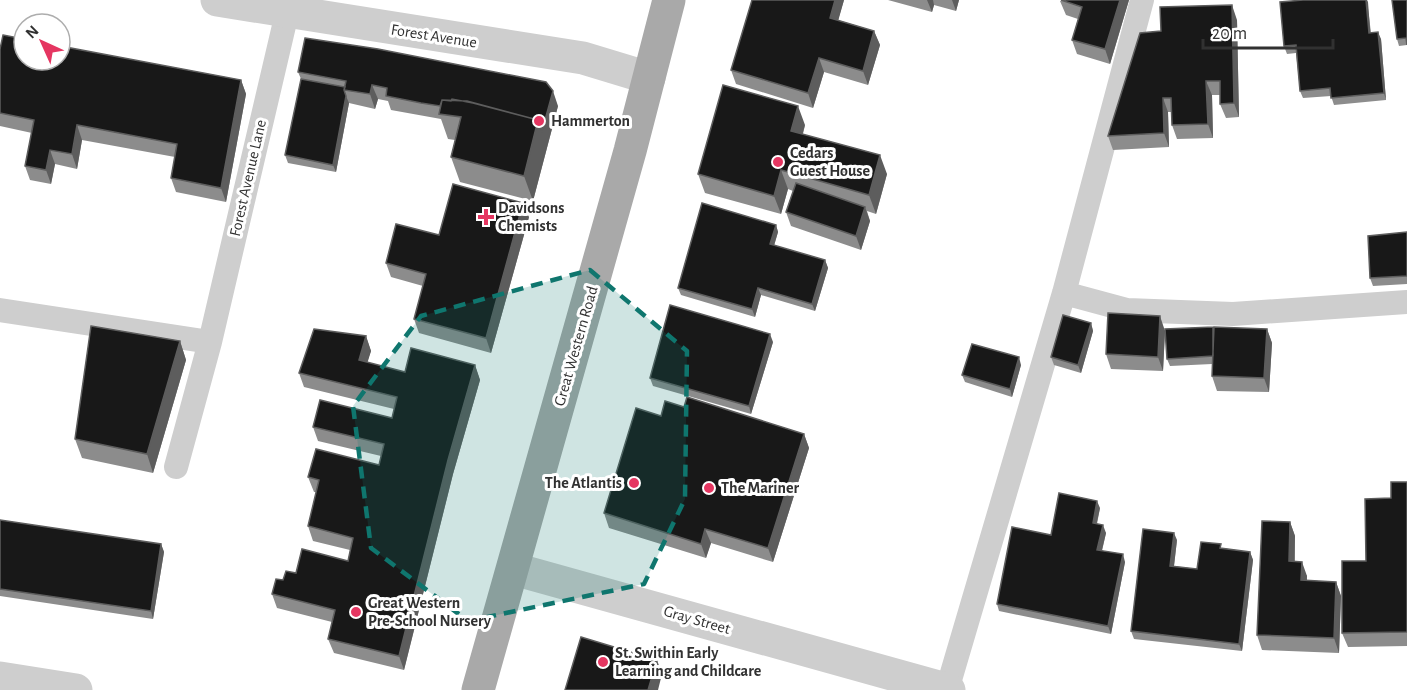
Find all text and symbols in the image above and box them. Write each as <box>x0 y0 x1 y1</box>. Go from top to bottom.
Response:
north arrow <box>12 12 72 72</box>
scale bar <box>1203 12 1334 50</box>
street label: Forest Avenue <box>390 21 478 51</box>
text: N <box>23 23 42 42</box>
text: 20 m <box>1212 25 1247 43</box>
place label: Hammerton <box>551 113 630 129</box>
marker: Hammerton <box>532 114 546 128</box>
street label: Forest Avenue Lane <box>227 118 269 238</box>
place label: Cedars Guest House <box>790 145 870 179</box>
marker: Cedars Guest House <box>771 155 785 169</box>
place label: Davidsons Chemists <box>498 200 564 234</box>
marker: Davidsons Chemists <box>479 210 493 224</box>
street label: Great Western Road <box>551 284 601 408</box>
place label: The Atlantis <box>545 475 622 491</box>
marker: The Atlantis <box>627 476 641 490</box>
place label: The Mariner <box>721 480 800 496</box>
marker: The Mariner <box>702 481 716 495</box>
place label: Great Western Pre-School Nursery <box>368 595 492 630</box>
street label: Gray Street <box>662 603 732 638</box>
marker: Great Western Pre-School Nursery <box>349 605 363 619</box>
place label: St. Swithin Early Learning and Childcare <box>615 645 762 679</box>
marker: St. Swithin Early Learning and Childcare <box>596 655 610 669</box>

